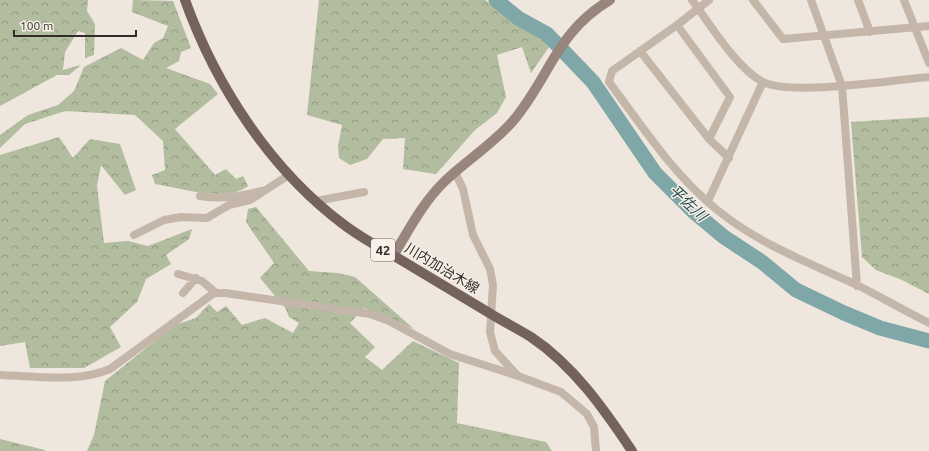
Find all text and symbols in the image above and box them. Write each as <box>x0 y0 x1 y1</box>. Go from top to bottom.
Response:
scale bar <box>14 12 136 38</box>
text: 100 m <box>20 19 53 32</box>
water label: 平佐川 <box>666 181 712 226</box>
road number: 42 <box>371 239 395 261</box>
street label: 川内加治木線 <box>402 240 482 296</box>

